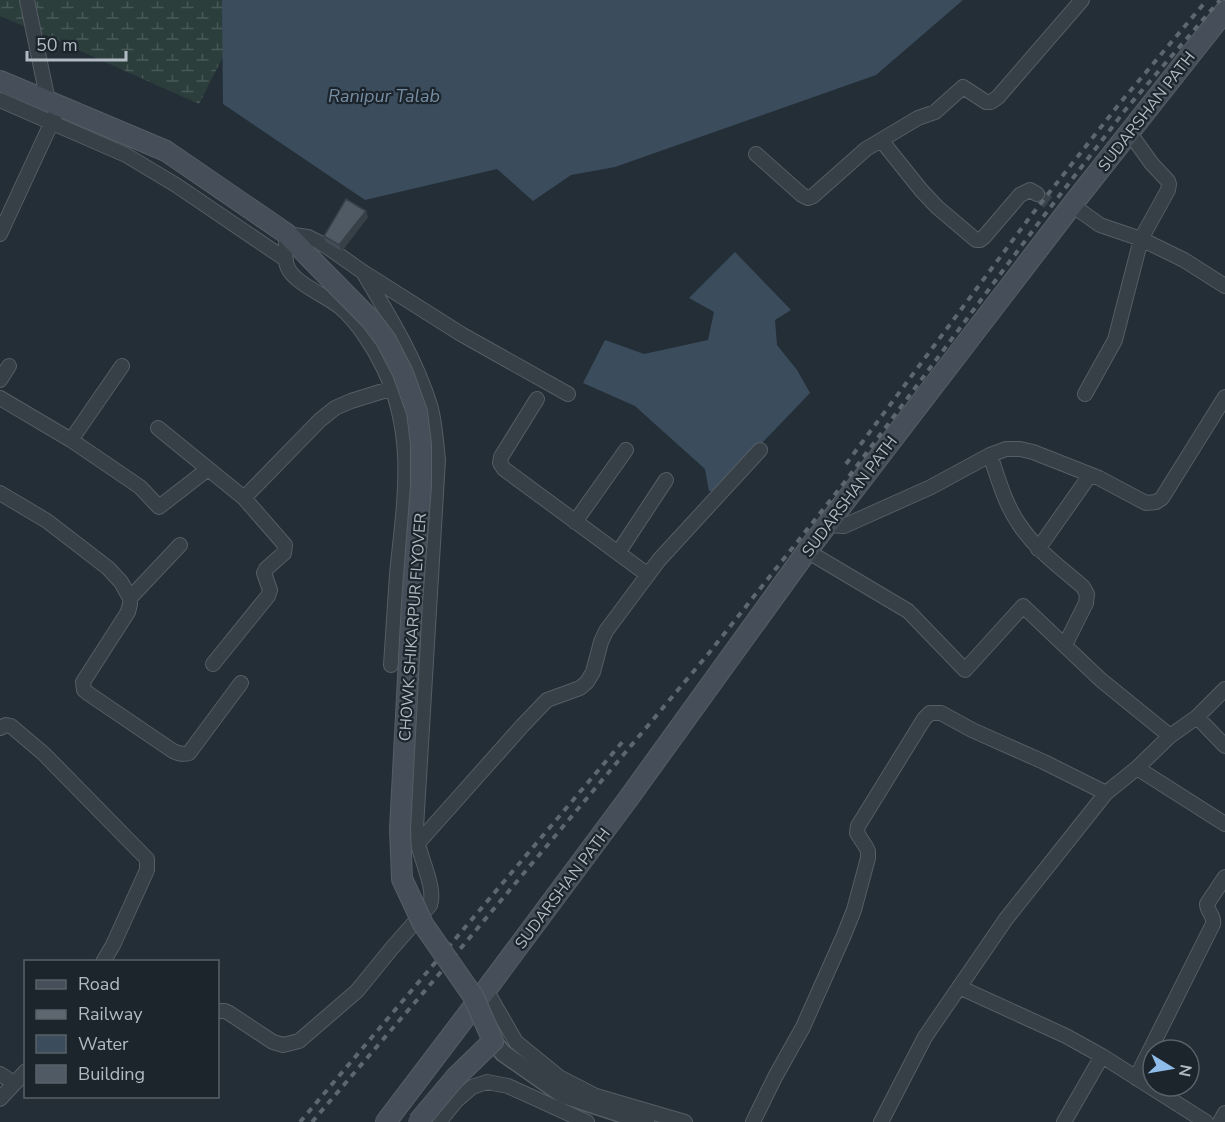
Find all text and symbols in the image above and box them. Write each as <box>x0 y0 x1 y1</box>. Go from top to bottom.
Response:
scale bar <box>27 24 126 62</box>
text: 50 m <box>36 33 78 57</box>
street label: SUDARSHAN PATH <box>1093 47 1201 176</box>
water label: Ranipur Talab <box>328 84 440 108</box>
street label: SUDARSHAN PATH <box>797 432 903 562</box>
street label: CHOWK SHIKARPUR FLYOVER <box>394 512 432 742</box>
street label: SUDARSHAN PATH <box>510 824 616 954</box>
legend <box>24 960 219 1098</box>
text: Road <box>78 972 120 996</box>
text: Railway <box>78 1002 143 1026</box>
text: Water <box>78 1032 129 1056</box>
north arrow <box>1141 1038 1201 1098</box>
text: Building <box>78 1062 145 1086</box>
text: N <box>1173 1063 1197 1079</box>

